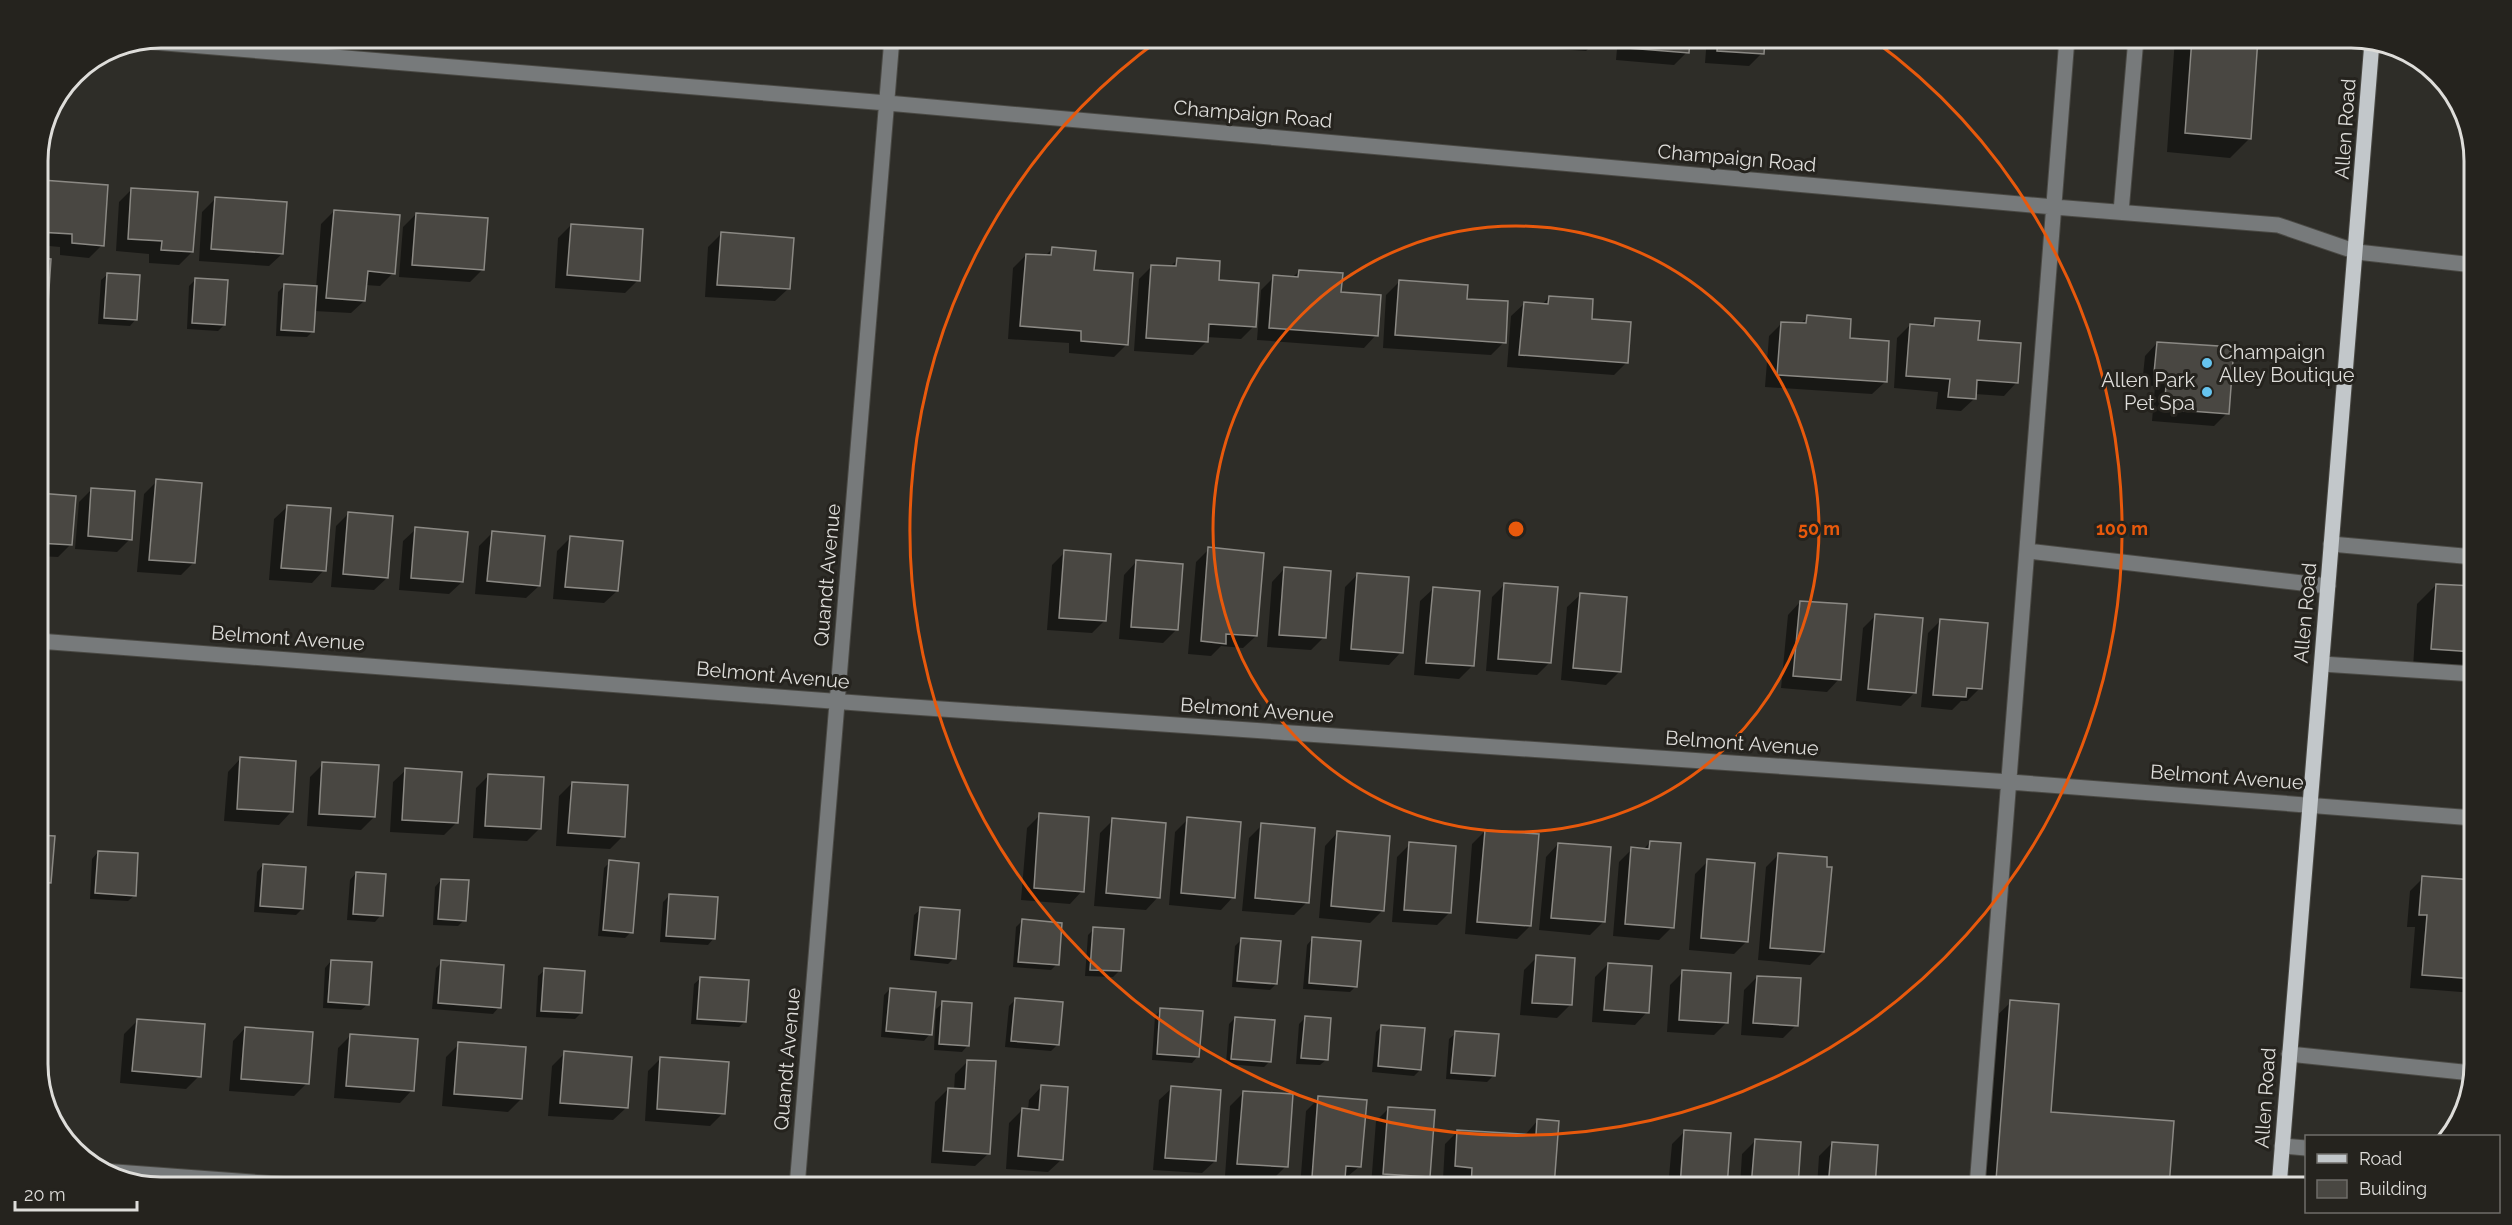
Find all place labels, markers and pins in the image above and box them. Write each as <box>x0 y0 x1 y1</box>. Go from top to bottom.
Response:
place label: Champaign Alley Boutique <box>2219 340 2355 387</box>
marker: Champaign Alley Boutique <box>2200 356 2214 370</box>
place label: Allen Park Pet Spa <box>2101 368 2195 415</box>
marker: Allen Park Pet Spa <box>2200 385 2214 399</box>
centre of rings <box>1506 519 1526 539</box>

